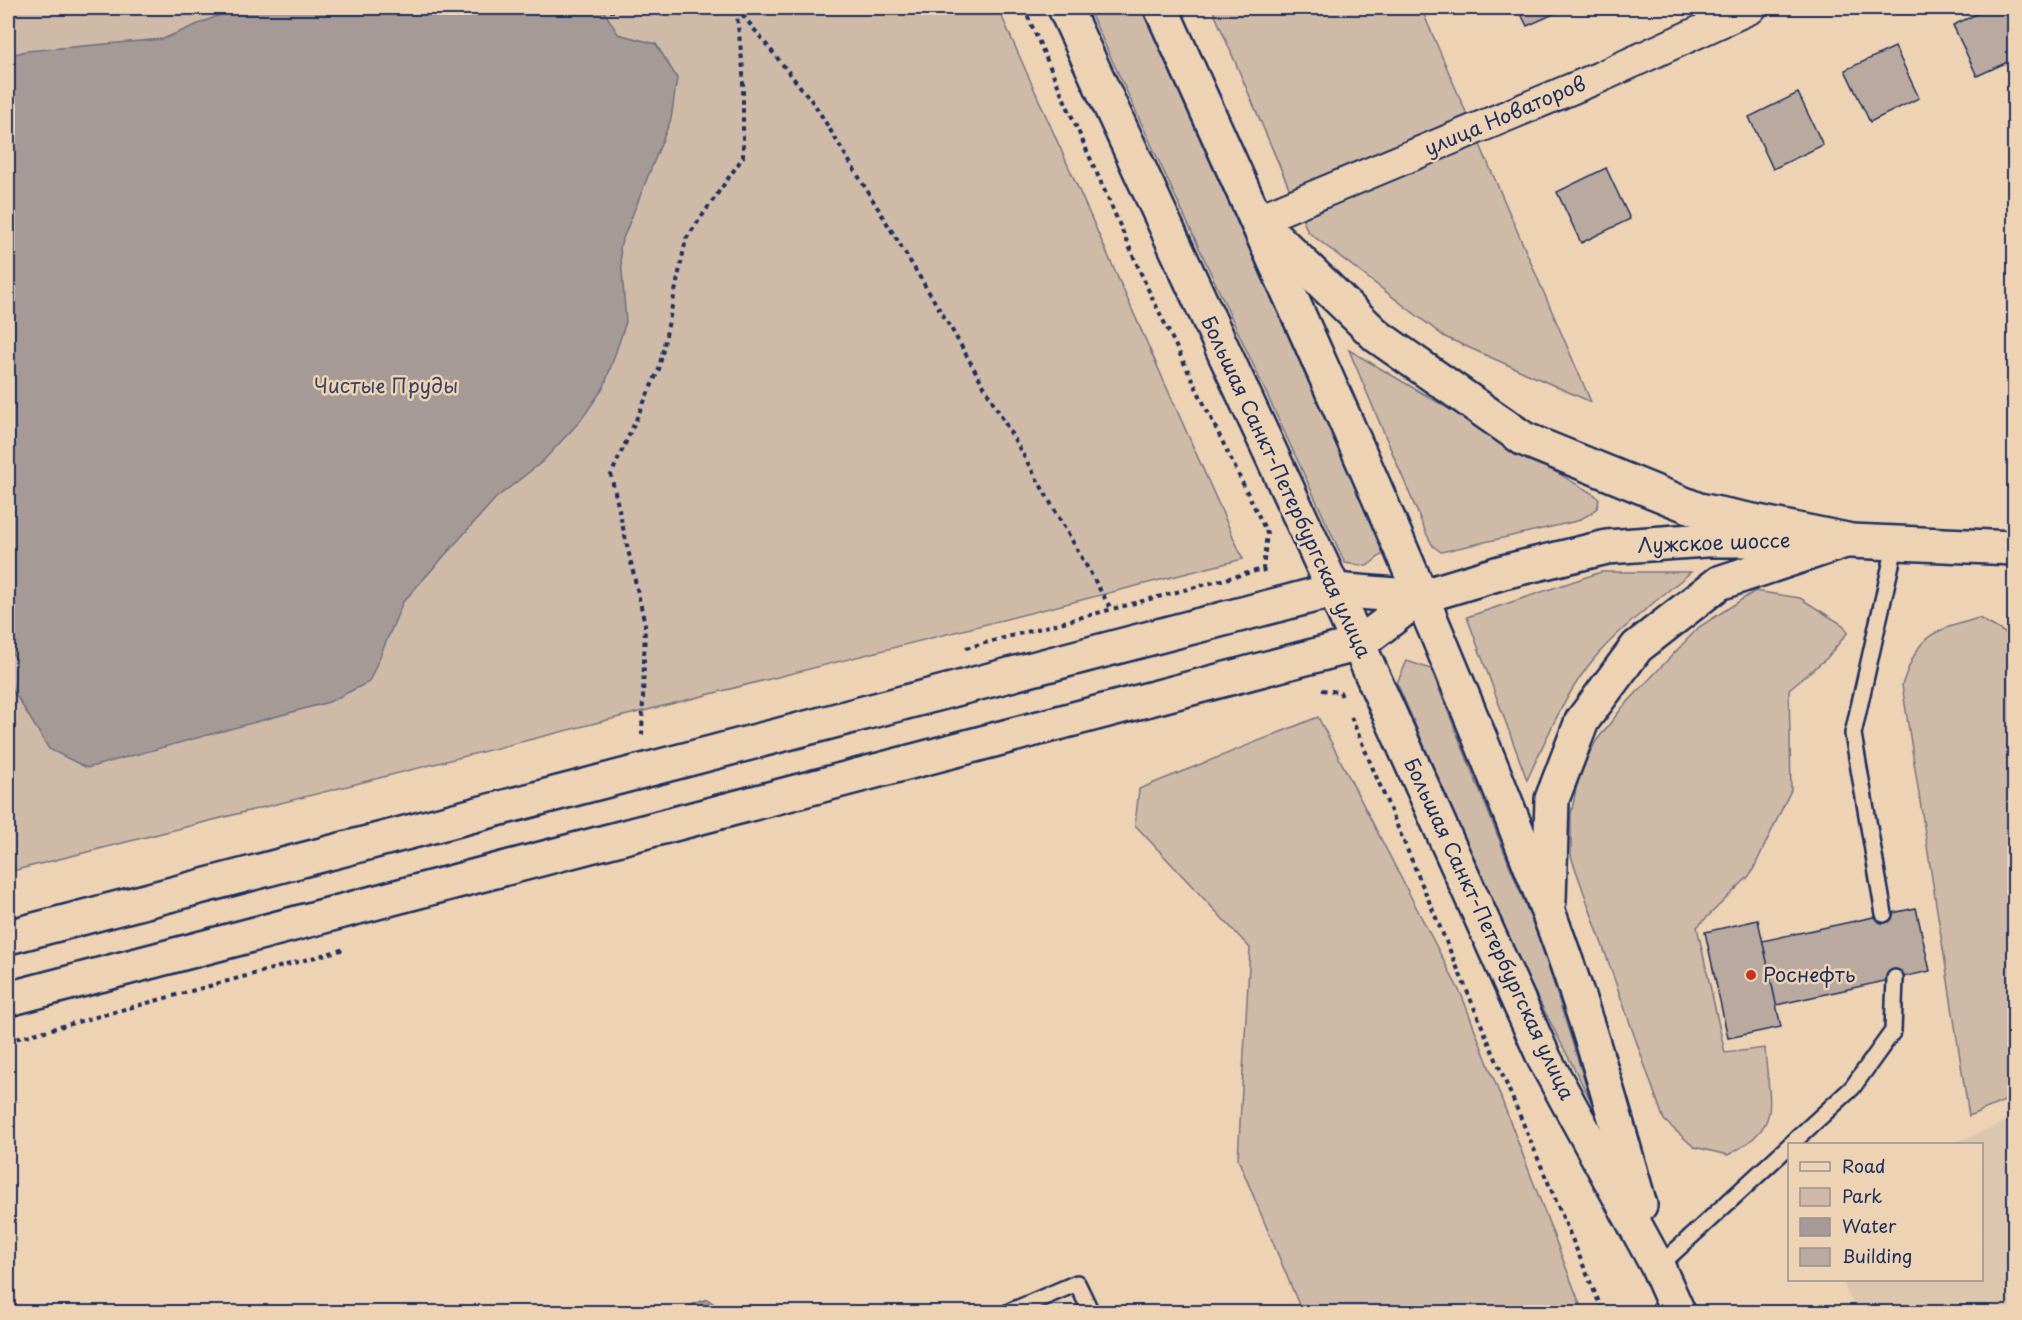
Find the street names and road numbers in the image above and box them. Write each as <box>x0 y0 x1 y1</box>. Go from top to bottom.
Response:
street label: улица Новаторов <box>1419 68 1590 163</box>
street label: Большая Санкт-Петербургская улица <box>1194 311 1380 663</box>
street label: Лужское шоссе <box>1637 524 1791 560</box>
street label: Большая Санкт-Петербургская улица <box>1397 753 1583 1105</box>

